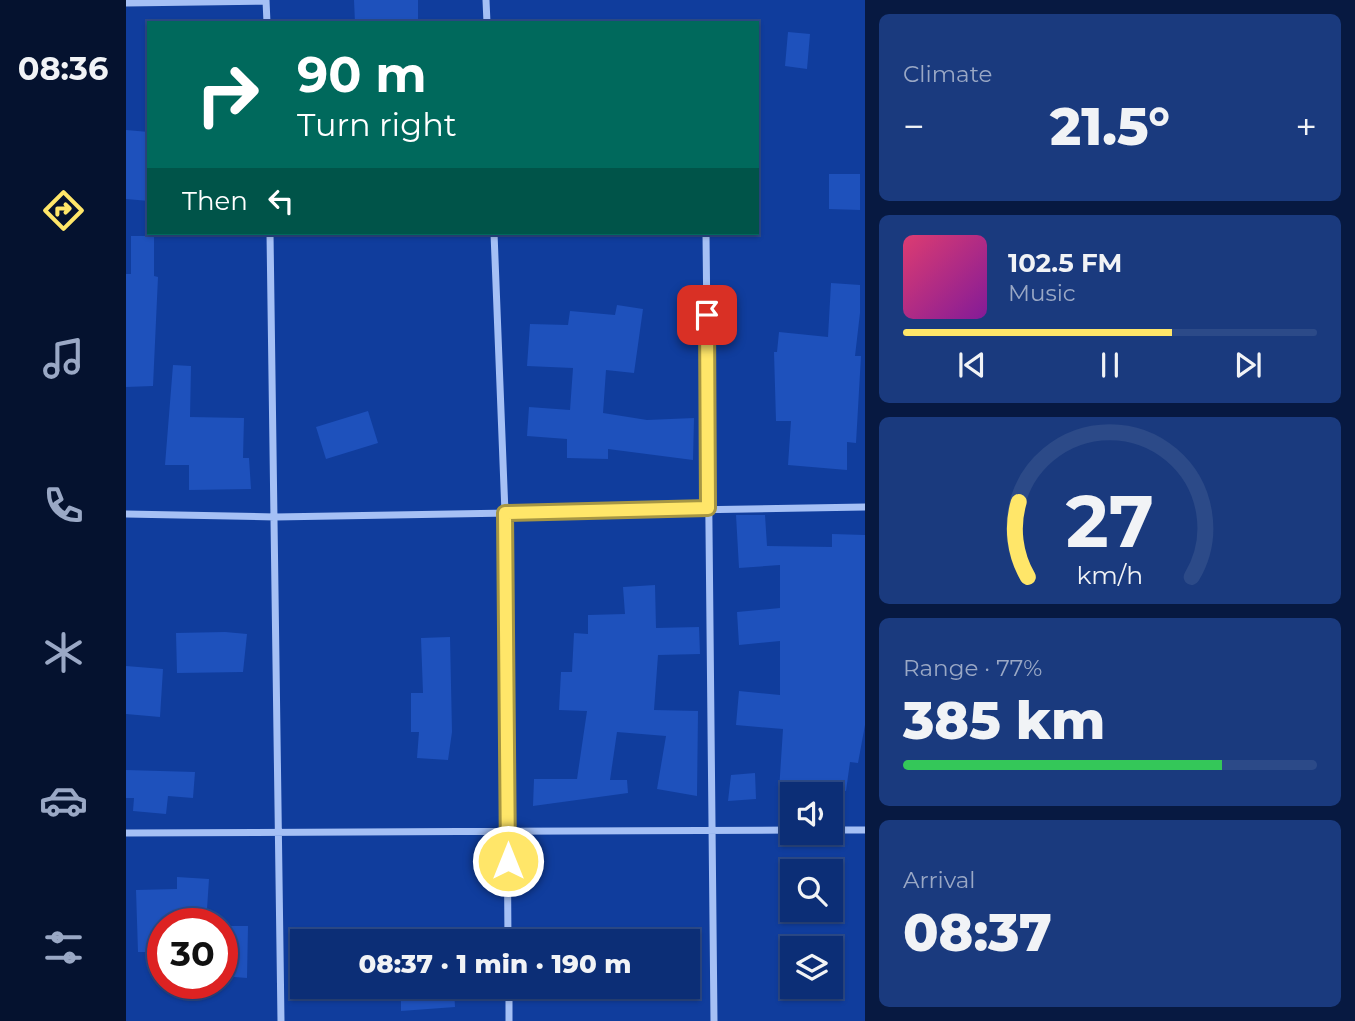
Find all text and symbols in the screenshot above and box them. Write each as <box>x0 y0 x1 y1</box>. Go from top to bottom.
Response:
text: 90 m <box>297 45 427 104</box>
text: 08:36 <box>18 49 108 88</box>
icon: right <box>182 49 273 140</box>
text: Climate <box>903 60 992 88</box>
text: 21.5° <box>1050 95 1170 158</box>
text: − <box>903 103 925 150</box>
text: + <box>1295 103 1317 150</box>
text: Turn right <box>297 105 457 144</box>
icon: left <box>262 182 300 220</box>
text: Then <box>182 185 248 217</box>
icon: directions <box>39 186 88 235</box>
text: 102.5 FM <box>1008 247 1122 279</box>
text: Music <box>1008 279 1076 307</box>
pin <box>677 285 737 345</box>
icon: arrive <box>688 296 726 334</box>
icon: music <box>39 334 88 383</box>
icon: previous <box>953 346 991 384</box>
icon: pause <box>1091 346 1129 384</box>
icon: next <box>1229 346 1267 384</box>
text: 27 <box>1066 477 1154 565</box>
icon: phone <box>39 481 88 530</box>
text: km/h <box>1077 559 1143 589</box>
icon: climate <box>39 628 88 677</box>
text: Range · 77% <box>903 654 1042 682</box>
text: 385 km <box>903 689 1105 752</box>
icon: car <box>39 776 88 825</box>
map controls <box>780 782 843 999</box>
button: sound <box>780 782 843 845</box>
position arrow <box>471 824 545 898</box>
button: search <box>780 859 843 922</box>
text: Arrival <box>903 866 976 894</box>
text: 08:37 <box>903 901 1052 964</box>
speed limit sign: 30 <box>147 908 238 999</box>
icon: filters <box>39 923 88 972</box>
button: layers <box>780 936 843 999</box>
text: 08:37 · 1 min · 190 m <box>358 948 632 980</box>

